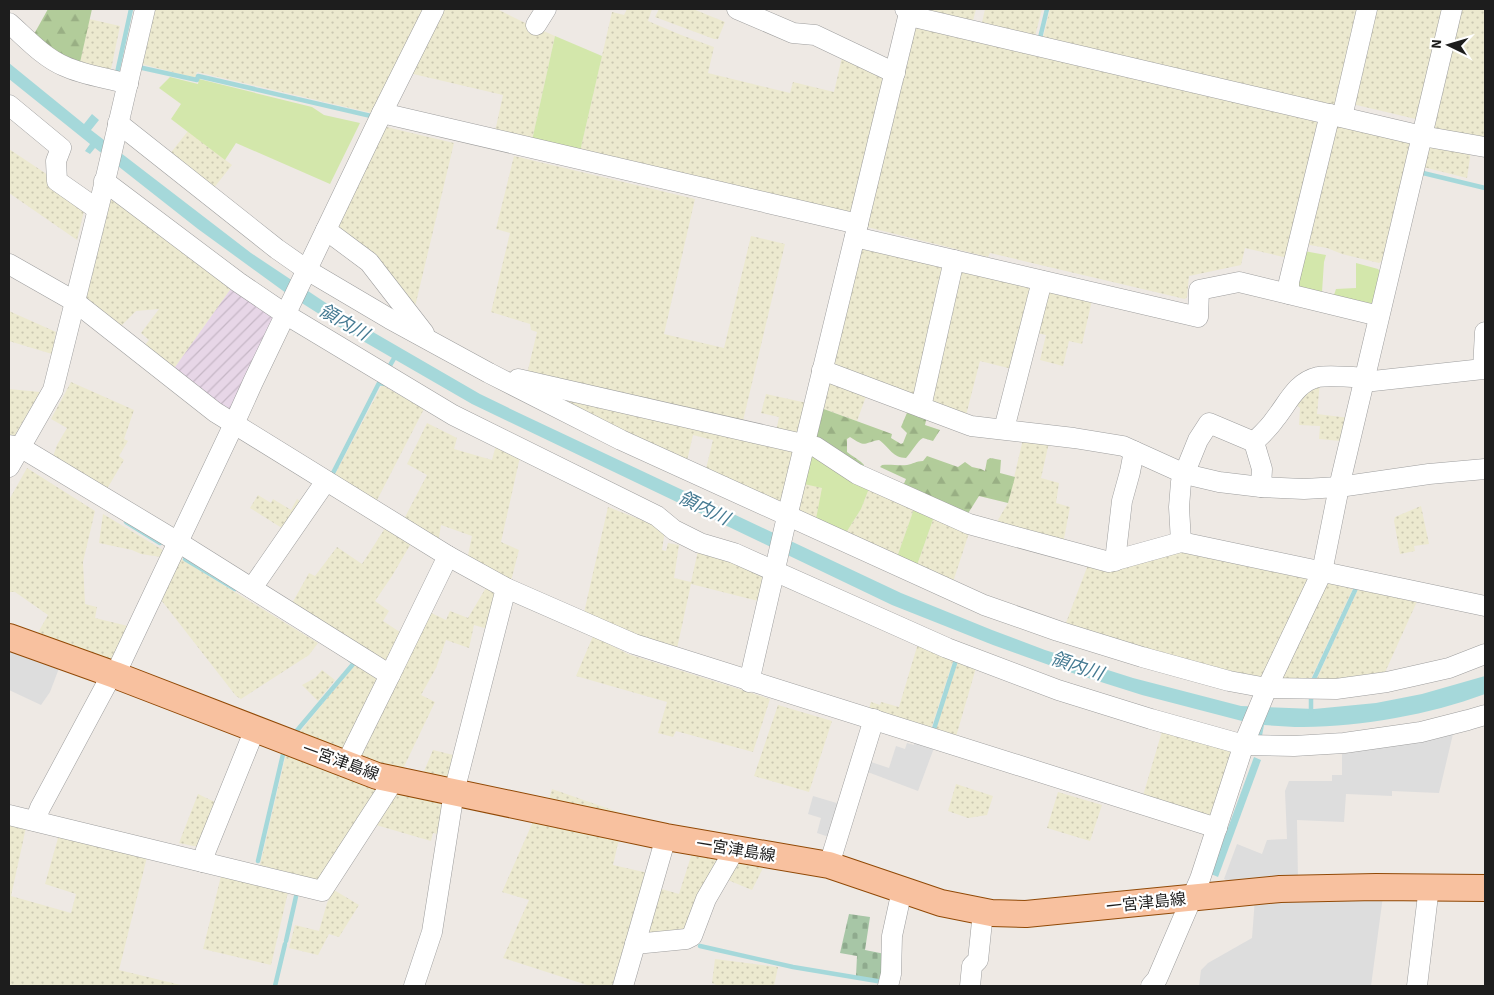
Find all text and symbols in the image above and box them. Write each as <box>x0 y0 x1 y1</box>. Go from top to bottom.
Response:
north arrow <box>1424 20 1474 70</box>
text: N <box>1427 38 1447 49</box>
water label: 領内川 <box>314 298 375 348</box>
water label: 領内川 <box>674 485 735 532</box>
water label: 領内川 <box>1047 646 1108 687</box>
street label: 一宮津島線 <box>299 738 382 786</box>
street label: 一宮津島線 <box>695 833 777 867</box>
street label: 一宮津島線 <box>1105 888 1187 918</box>

